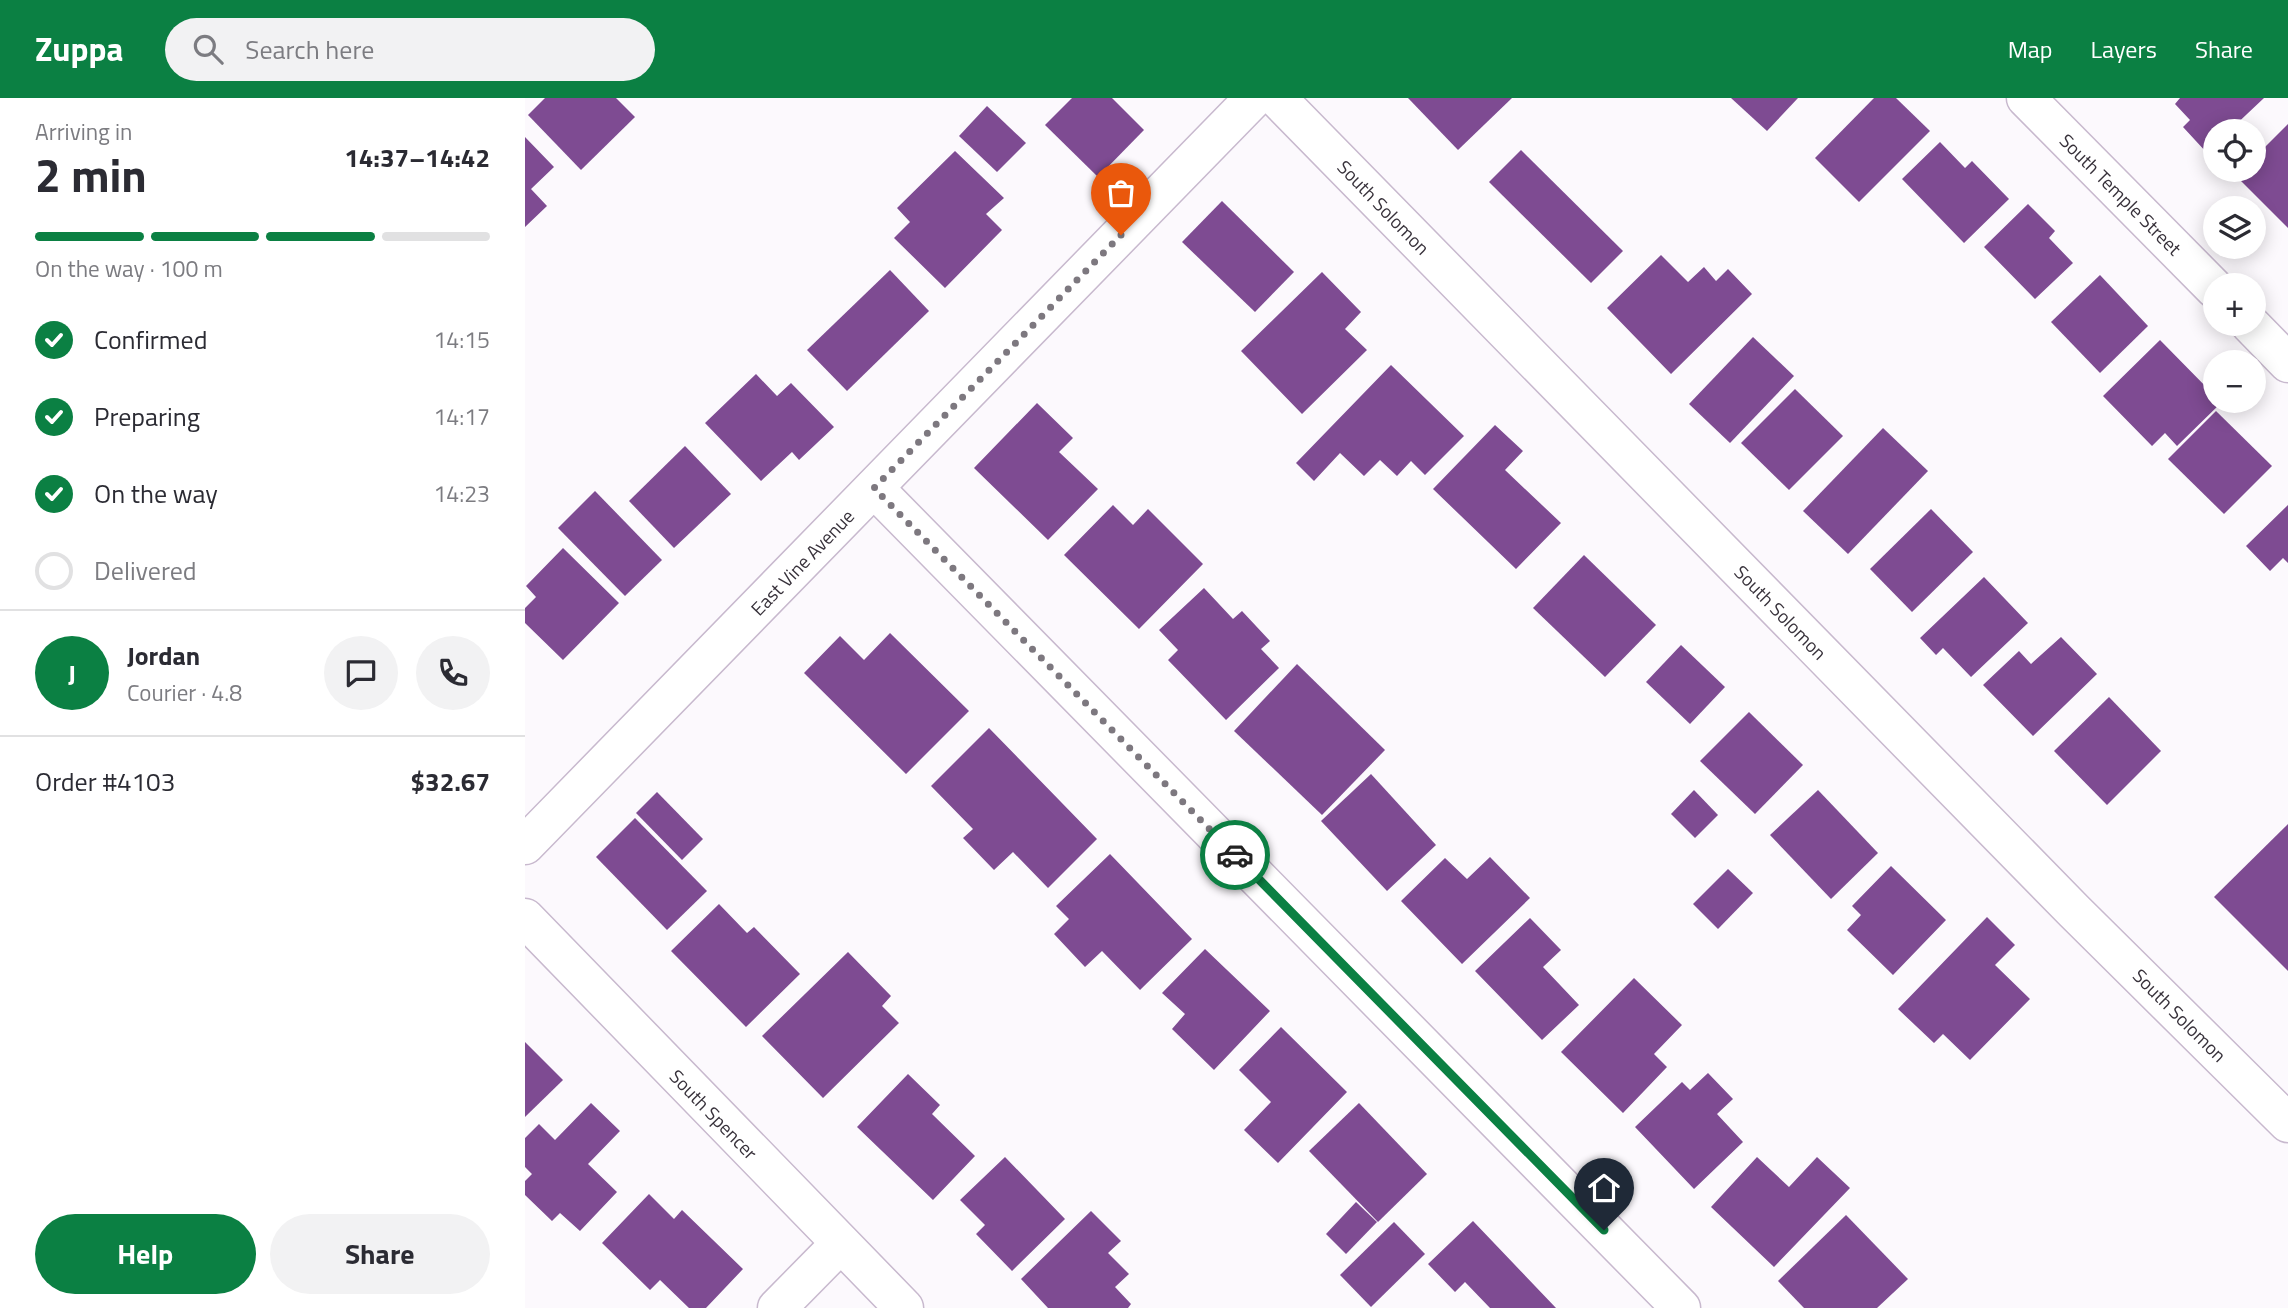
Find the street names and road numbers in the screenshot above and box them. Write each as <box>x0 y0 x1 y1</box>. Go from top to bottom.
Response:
street label: South Temple Street <box>2053 126 2189 262</box>
street label: South Solomon <box>1331 153 1437 261</box>
street label: East Vine Avenue <box>744 502 860 622</box>
street label: South Solomon <box>1728 558 1834 666</box>
street label: South Solomon <box>2126 961 2234 1069</box>
street label: South Spencer <box>663 1062 765 1166</box>

